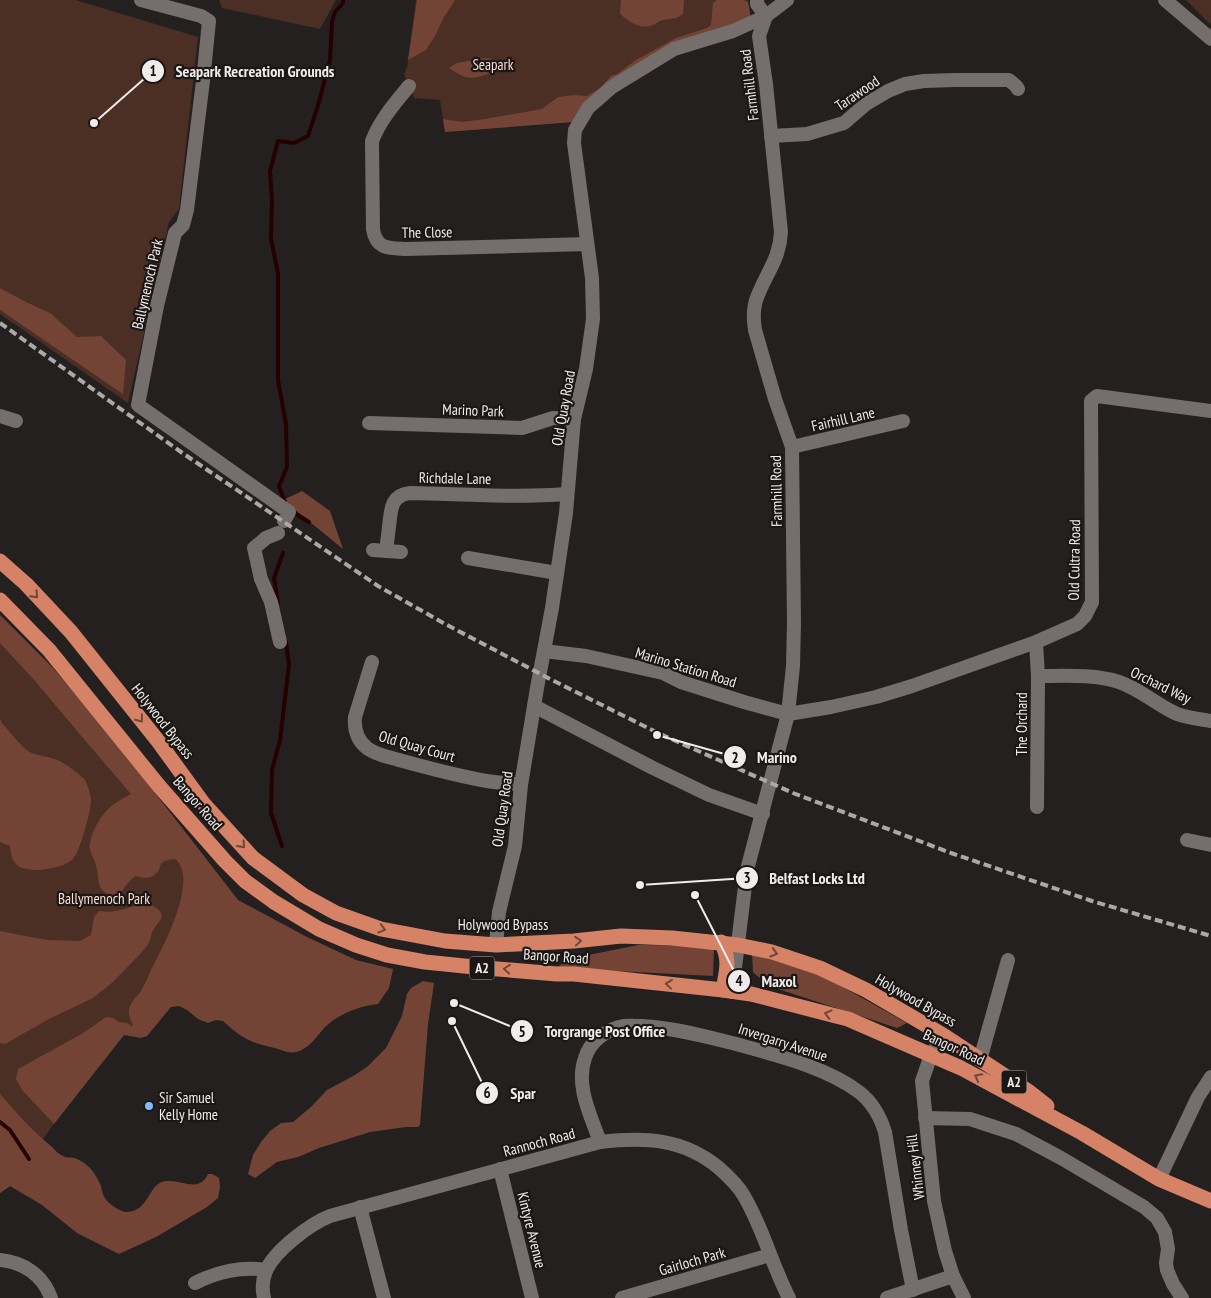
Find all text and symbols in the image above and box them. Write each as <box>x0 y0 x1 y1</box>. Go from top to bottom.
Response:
street label: Farmhill Road <box>735 48 763 122</box>
park label: Seapark <box>472 55 514 74</box>
callout: Seapark Recreation Grounds <box>140 56 345 87</box>
text: 1 <box>149 61 157 80</box>
text: Seapark Recreation Grounds <box>176 61 335 81</box>
street label: Tarawood <box>831 71 883 115</box>
street label: The Close <box>401 222 453 242</box>
street label: Ballymenoch Park <box>127 237 167 331</box>
street label: Old Quay Road <box>547 369 579 447</box>
street label: Marino Park <box>442 399 504 421</box>
street label: Fairhill Lane <box>809 403 877 435</box>
street label: Farmhill Road <box>766 455 786 527</box>
street label: Richdale Lane <box>419 468 491 488</box>
street label: Old Cultra Road <box>1064 519 1084 601</box>
one-way arrow <box>29 589 38 598</box>
street label: Marino Station Road <box>633 643 739 691</box>
street label: Orchard Way <box>1128 662 1195 708</box>
street label: Holywood Bypass <box>128 679 198 763</box>
street label: The Orchard <box>1012 692 1031 756</box>
one-way arrow <box>135 713 143 722</box>
street label: Old Quay Court <box>377 726 457 766</box>
callout: Marino <box>722 742 807 773</box>
text: Marino <box>757 747 797 767</box>
text: 2 <box>731 748 739 767</box>
street label: Old Quay Road <box>487 770 517 848</box>
street label: Bangor Road <box>169 772 227 834</box>
one-way arrow <box>236 840 245 849</box>
callout: Belfast Locks Ltd <box>734 862 875 893</box>
text: 3 <box>743 868 751 887</box>
text: Belfast Locks Ltd <box>769 868 865 888</box>
park label: Ballymenoch Park <box>58 889 150 908</box>
street label: Holywood Bypass <box>458 915 548 934</box>
one-way arrow <box>378 923 387 934</box>
one-way arrow <box>574 936 582 947</box>
street label: Bangor Road <box>523 944 589 968</box>
one-way arrow <box>769 947 778 957</box>
road number: A2 <box>470 956 494 980</box>
one-way arrow <box>503 964 511 975</box>
callout: Maxol <box>726 966 806 997</box>
street label: Holywood Bypass <box>872 969 960 1031</box>
text: 4 <box>735 971 743 990</box>
text: Maxol <box>762 971 797 991</box>
one-way arrow <box>664 979 672 990</box>
one-way arrow <box>824 1009 833 1020</box>
callout: Torgrange Post Office <box>509 1016 675 1047</box>
street label: Invergarry Avenue <box>736 1019 830 1065</box>
text: Torgrange Post Office <box>545 1021 666 1041</box>
text: 5 <box>518 1022 526 1041</box>
street label: Bangor Road <box>920 1025 988 1069</box>
road number: A2 <box>1002 1070 1026 1094</box>
one-way arrow <box>974 1073 983 1083</box>
callout: Spar <box>475 1077 545 1108</box>
text: 6 <box>483 1083 491 1102</box>
text: Spar <box>510 1083 536 1103</box>
place label: Sir Samuel Kelly Home <box>159 1088 218 1124</box>
marker: Sir Samuel Kelly Home <box>143 1100 155 1112</box>
street label: Rannoch Road <box>501 1123 577 1161</box>
street label: Whinney Hill <box>902 1133 928 1201</box>
street label: Kintyre Avenue <box>513 1190 551 1270</box>
street label: Gairloch Park <box>657 1242 728 1280</box>

